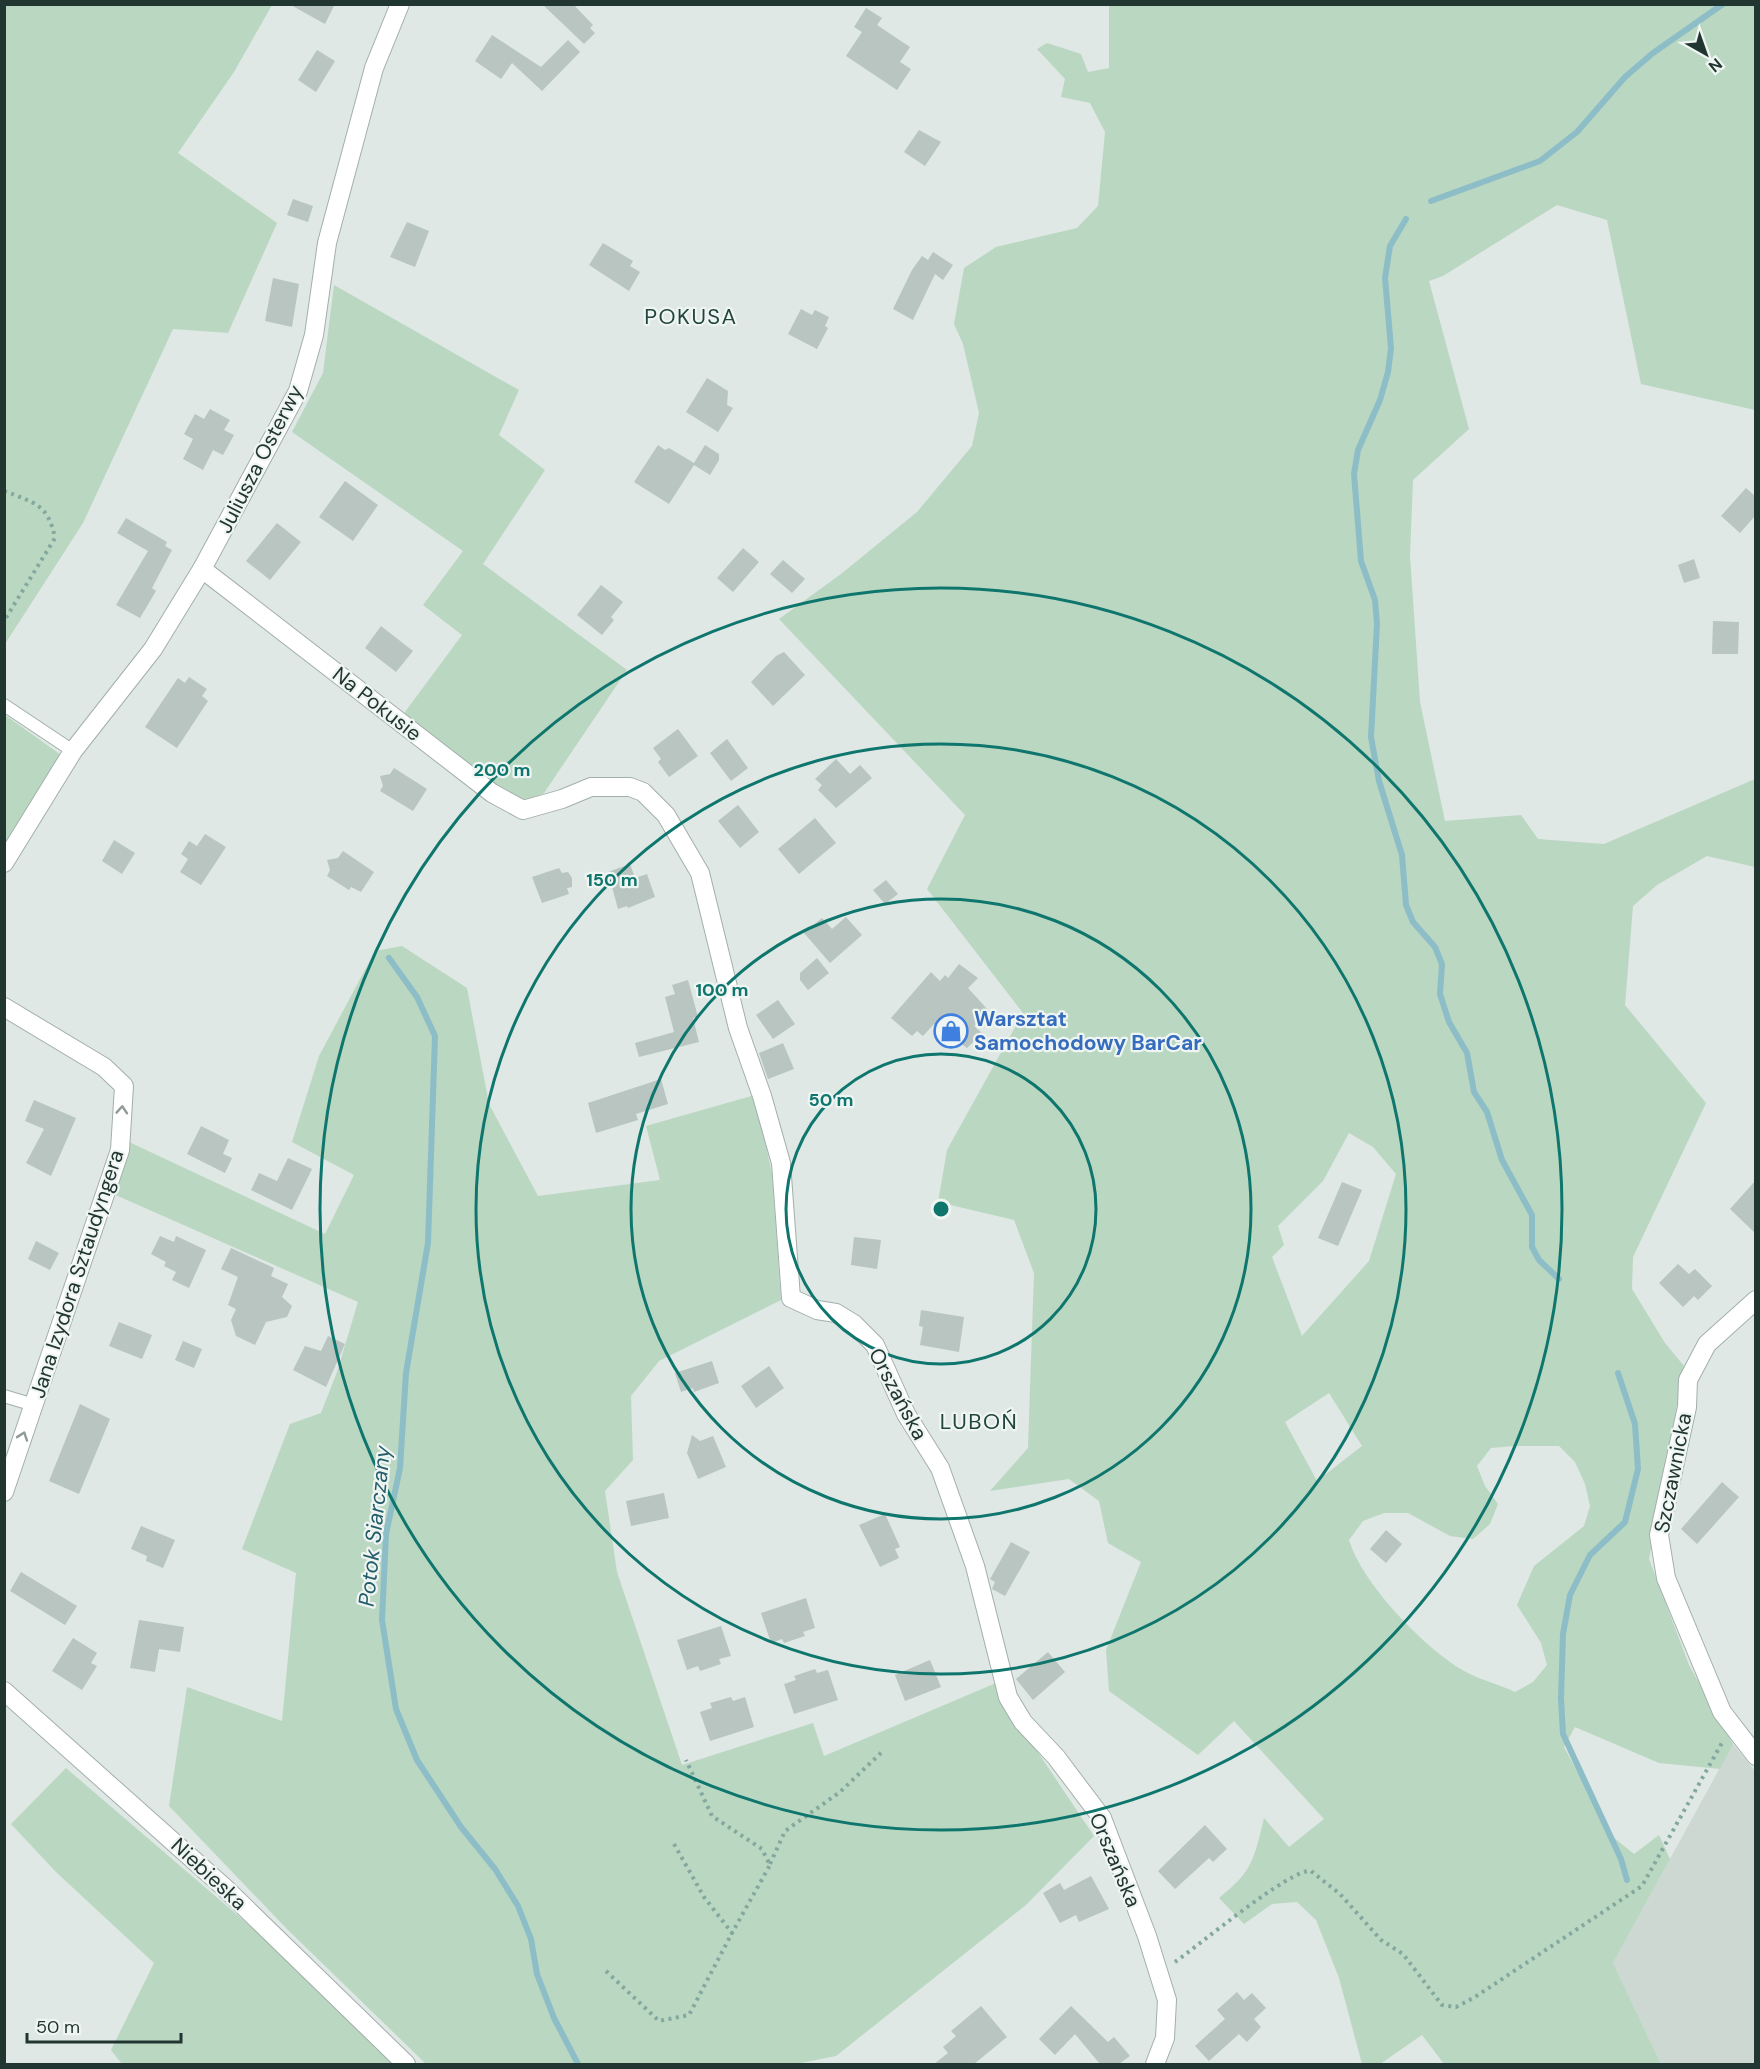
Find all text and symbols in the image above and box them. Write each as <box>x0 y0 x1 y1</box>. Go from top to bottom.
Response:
north arrow <box>1676 24 1736 84</box>
text: N <box>1704 53 1727 77</box>
district label: POKUSA <box>644 302 738 331</box>
street label: Juliusza Osterwy <box>210 380 310 538</box>
street label: Na Pokusie <box>327 660 427 748</box>
text: 200 m <box>474 758 530 782</box>
text: 150 m <box>586 868 638 892</box>
text: 100 m <box>695 978 749 1002</box>
place label: Warsztat Samochodowy BarCar <box>974 1005 1202 1057</box>
shop icon: Warsztat Samochodowy BarCar <box>933 1013 969 1049</box>
text: 50 m <box>808 1088 854 1112</box>
one-way arrow <box>115 1106 128 1115</box>
street label: Jana Izydora Sztaudyngera <box>24 1146 130 1402</box>
centre of rings <box>931 1199 951 1219</box>
street label: Orszańska <box>862 1343 934 1445</box>
district label: LUBOŃ <box>940 1407 1018 1436</box>
street label: Szczawnicka <box>1648 1411 1698 1535</box>
one-way arrow <box>16 1432 28 1442</box>
water label: Potok Siarczany <box>352 1443 397 1608</box>
street label: Orszańska <box>1083 1808 1147 1912</box>
street label: Niebieska <box>165 1832 253 1916</box>
scale bar <box>27 2006 182 2044</box>
text: 50 m <box>36 2015 80 2039</box>

